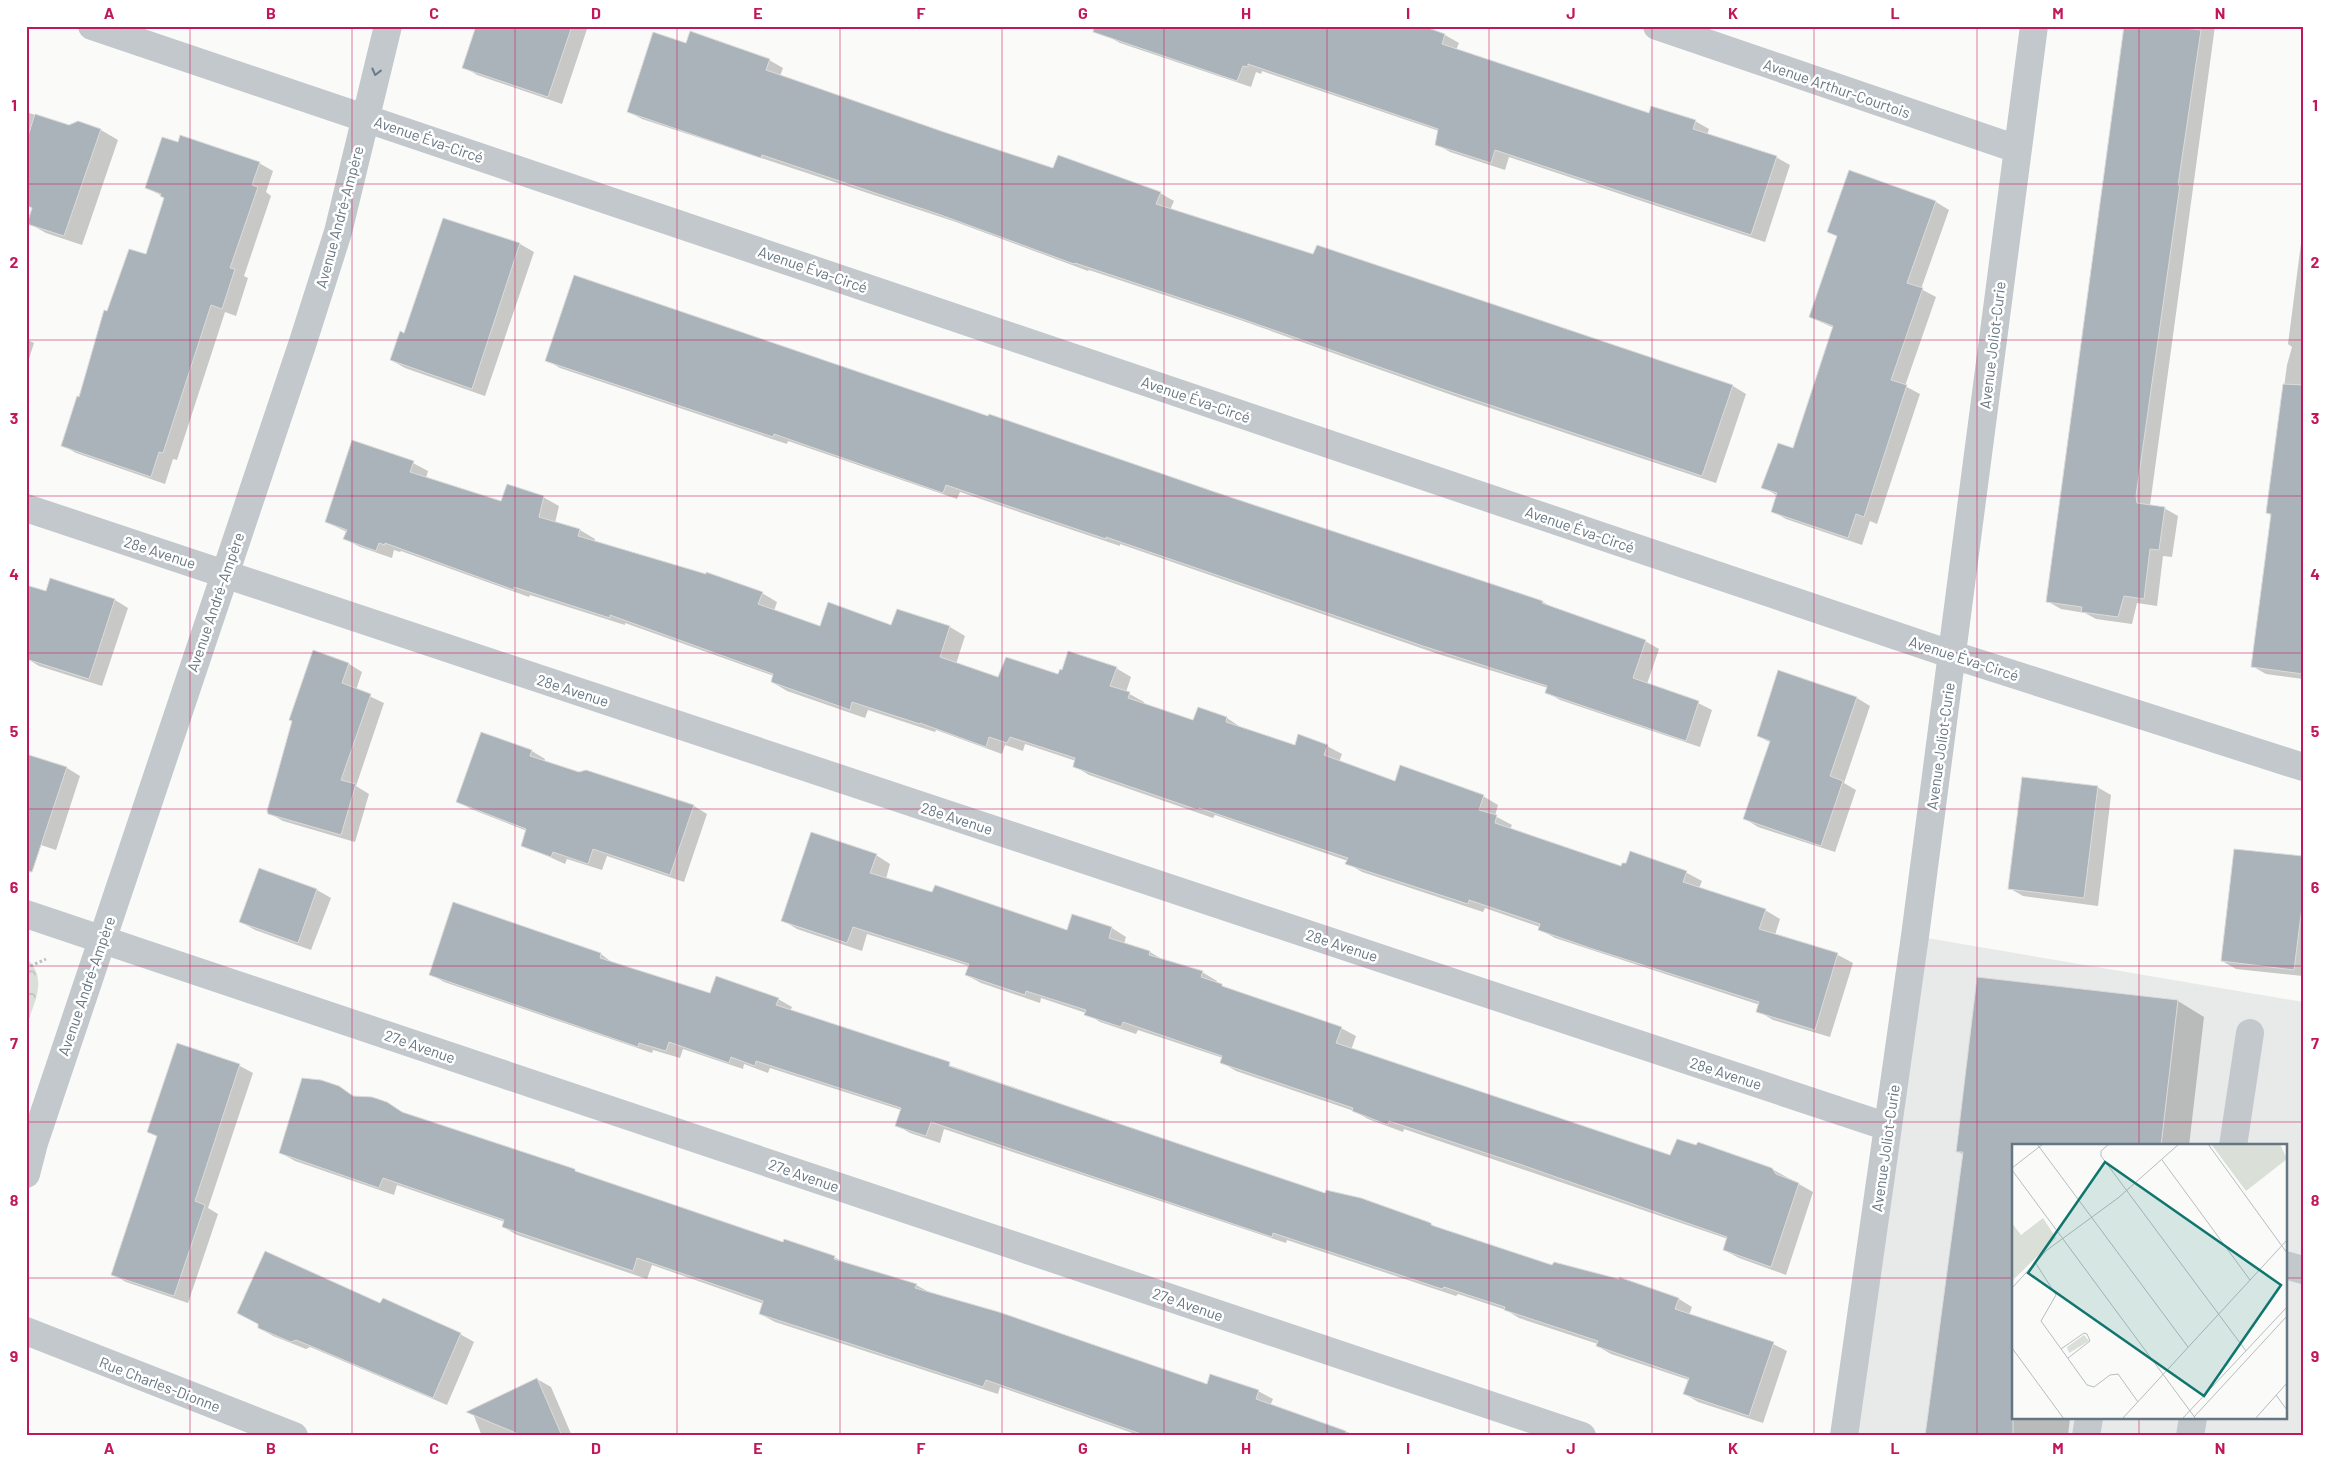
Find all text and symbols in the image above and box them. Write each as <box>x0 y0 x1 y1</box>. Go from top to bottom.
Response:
text: A <box>104 3 115 22</box>
text: B <box>266 3 276 22</box>
text: C <box>429 3 439 22</box>
text: D <box>591 3 601 22</box>
text: E <box>753 3 763 22</box>
text: F <box>917 3 926 22</box>
text: G <box>1078 3 1088 22</box>
text: H <box>1241 3 1251 22</box>
text: I <box>1406 3 1410 22</box>
text: J <box>1566 3 1576 22</box>
text: K <box>1728 3 1738 22</box>
text: L <box>1890 3 1900 22</box>
text: M <box>2052 3 2064 22</box>
text: N <box>2215 3 2225 22</box>
street label: Avenue Arthur-Courtois <box>1761 54 1913 122</box>
one-way arrow <box>371 67 382 76</box>
text: 1 <box>11 95 17 114</box>
text: 1 <box>2312 95 2318 114</box>
street label: Avenue Éva-Circé <box>372 112 486 166</box>
street label: Avenue André-Ampère <box>311 144 367 290</box>
street label: Avenue Éva-Circé <box>756 242 870 296</box>
text: 2 <box>10 252 19 271</box>
text: 2 <box>2311 252 2320 271</box>
street label: Avenue Joliot-Curie <box>1975 280 2009 410</box>
street label: Avenue Éva-Circé <box>1139 372 1253 426</box>
text: 3 <box>10 408 18 427</box>
text: 3 <box>2311 408 2319 427</box>
street label: Avenue Éva-Circé <box>1523 502 1637 556</box>
street label: Avenue André-Ampère <box>183 530 247 674</box>
street label: 28e Avenue <box>122 532 198 572</box>
text: 4 <box>9 564 19 583</box>
text: 4 <box>2310 564 2320 583</box>
street label: Avenue Éva-Circé <box>1907 632 2021 684</box>
street label: 28e Avenue <box>535 670 611 710</box>
street label: Avenue Joliot-Curie <box>1922 681 1958 811</box>
text: 5 <box>10 721 19 740</box>
text: 5 <box>2311 721 2320 740</box>
street label: 28e Avenue <box>919 798 995 838</box>
text: 6 <box>10 877 19 896</box>
text: 6 <box>2311 877 2320 896</box>
street label: Avenue André-Ampère <box>54 914 118 1058</box>
street label: 28e Avenue <box>1304 925 1380 965</box>
street label: 27e Avenue <box>382 1025 458 1067</box>
text: 7 <box>10 1033 18 1052</box>
text: 7 <box>2311 1033 2319 1052</box>
street label: 28e Avenue <box>1688 1053 1764 1093</box>
street label: Avenue Joliot-Curie <box>1867 1083 1903 1213</box>
inset map <box>2012 1144 2286 1420</box>
street label: 27e Avenue <box>766 1154 842 1196</box>
text: 8 <box>10 1190 19 1209</box>
text: 8 <box>2311 1190 2320 1209</box>
street label: 27e Avenue <box>1150 1283 1226 1325</box>
text: 9 <box>10 1346 18 1365</box>
text: 9 <box>2311 1346 2319 1365</box>
street label: Rue Charles-Dionne <box>97 1353 223 1415</box>
text: A <box>104 1438 115 1457</box>
text: B <box>266 1438 276 1457</box>
text: C <box>429 1438 439 1457</box>
text: D <box>591 1438 601 1457</box>
text: E <box>753 1438 763 1457</box>
text: F <box>917 1438 926 1457</box>
text: G <box>1078 1438 1088 1457</box>
text: H <box>1241 1438 1251 1457</box>
text: I <box>1406 1438 1410 1457</box>
text: J <box>1566 1438 1576 1457</box>
text: K <box>1728 1438 1738 1457</box>
text: L <box>1890 1438 1900 1457</box>
text: M <box>2052 1438 2064 1457</box>
text: N <box>2215 1438 2225 1457</box>

